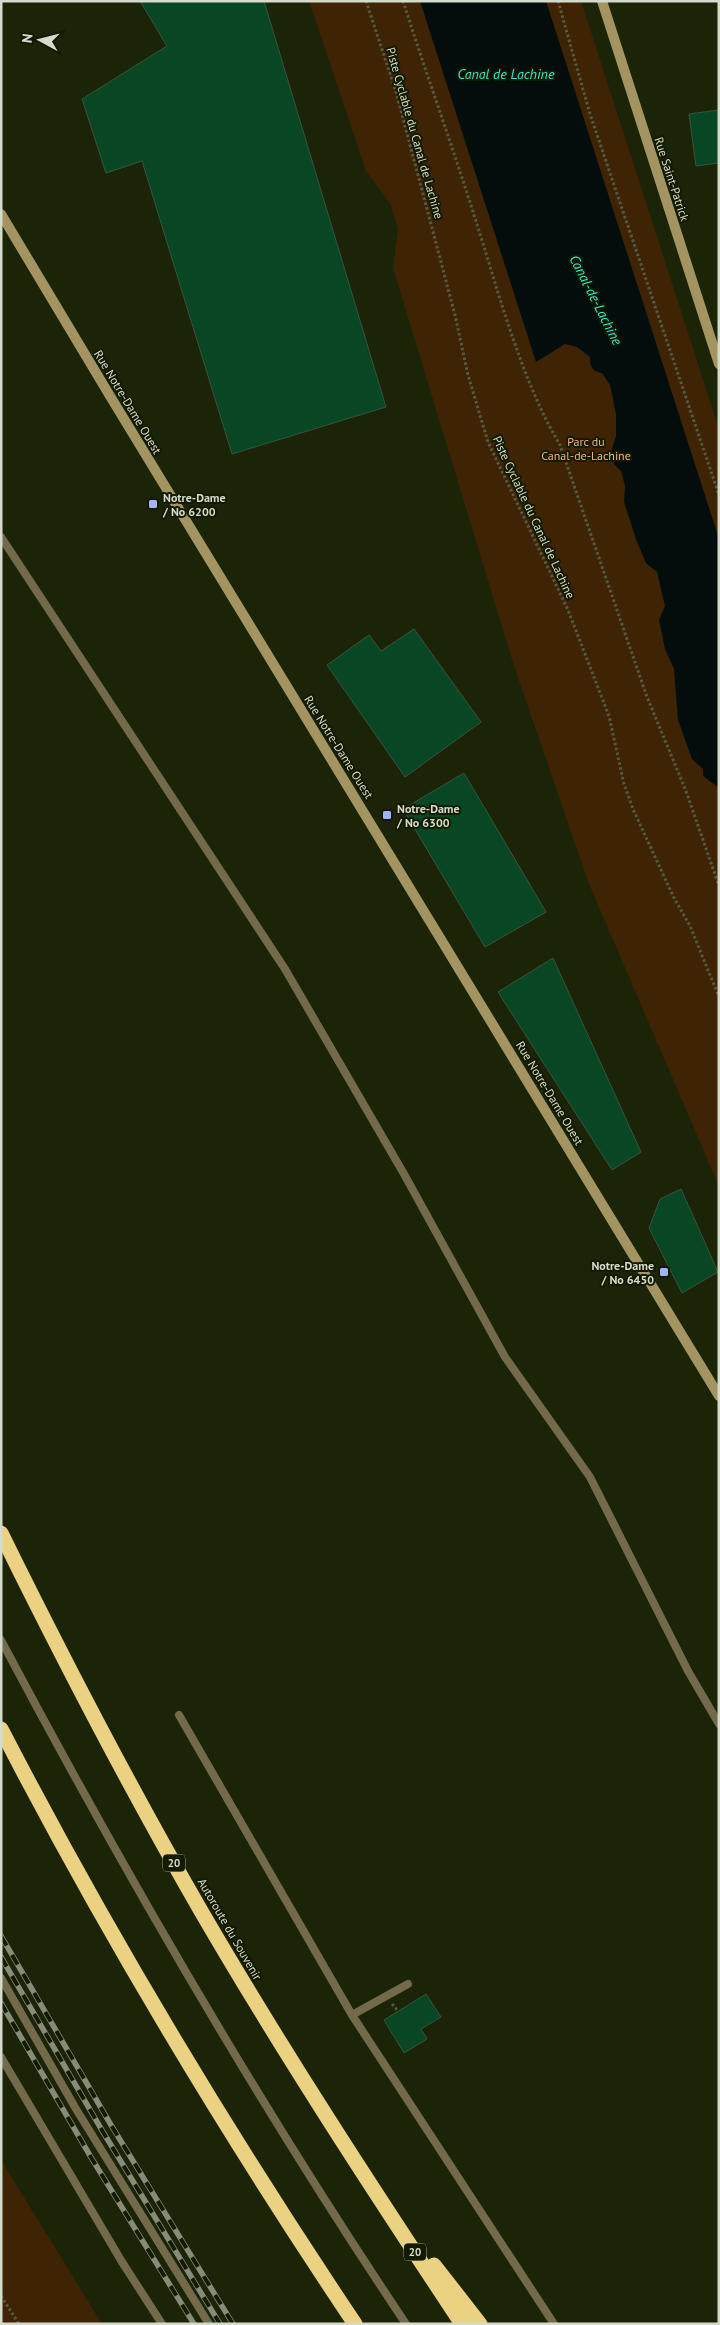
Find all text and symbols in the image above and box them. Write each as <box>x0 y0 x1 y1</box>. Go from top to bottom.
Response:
north arrow <box>15 15 65 65</box>
text: N <box>18 33 37 44</box>
street label: Piste Cyclable du Canal de Lachine <box>383 46 447 220</box>
water label: Canal de Lachine <box>458 65 555 83</box>
street label: Rue Saint-Patrick <box>651 135 693 223</box>
water label: Canal-de-Lachine <box>566 252 627 349</box>
street label: Rue Notre-Dame Ouest <box>91 347 165 457</box>
street label: Piste Cyclable du Canal de Lachine <box>490 433 578 601</box>
park label: Parc du Canal-de-Lachine <box>541 434 631 463</box>
place label: Notre-Dame / No 6200 <box>162 490 226 519</box>
marker: Notre-Dame / No 6200 <box>147 498 159 510</box>
street label: Rue Notre-Dame Ouest <box>301 693 377 801</box>
place label: Notre-Dame / No 6300 <box>396 801 460 830</box>
marker: Notre-Dame / No 6300 <box>381 809 393 821</box>
street label: Rue Notre-Dame Ouest <box>513 1038 587 1148</box>
place label: Notre-Dame / No 6450 <box>591 1258 654 1287</box>
marker: Notre-Dame / No 6450 <box>658 1266 670 1278</box>
road number: 20 <box>163 1855 185 1872</box>
street label: Autoroute du Souvenir <box>195 1875 265 1983</box>
road number: 20 <box>404 2244 426 2260</box>

